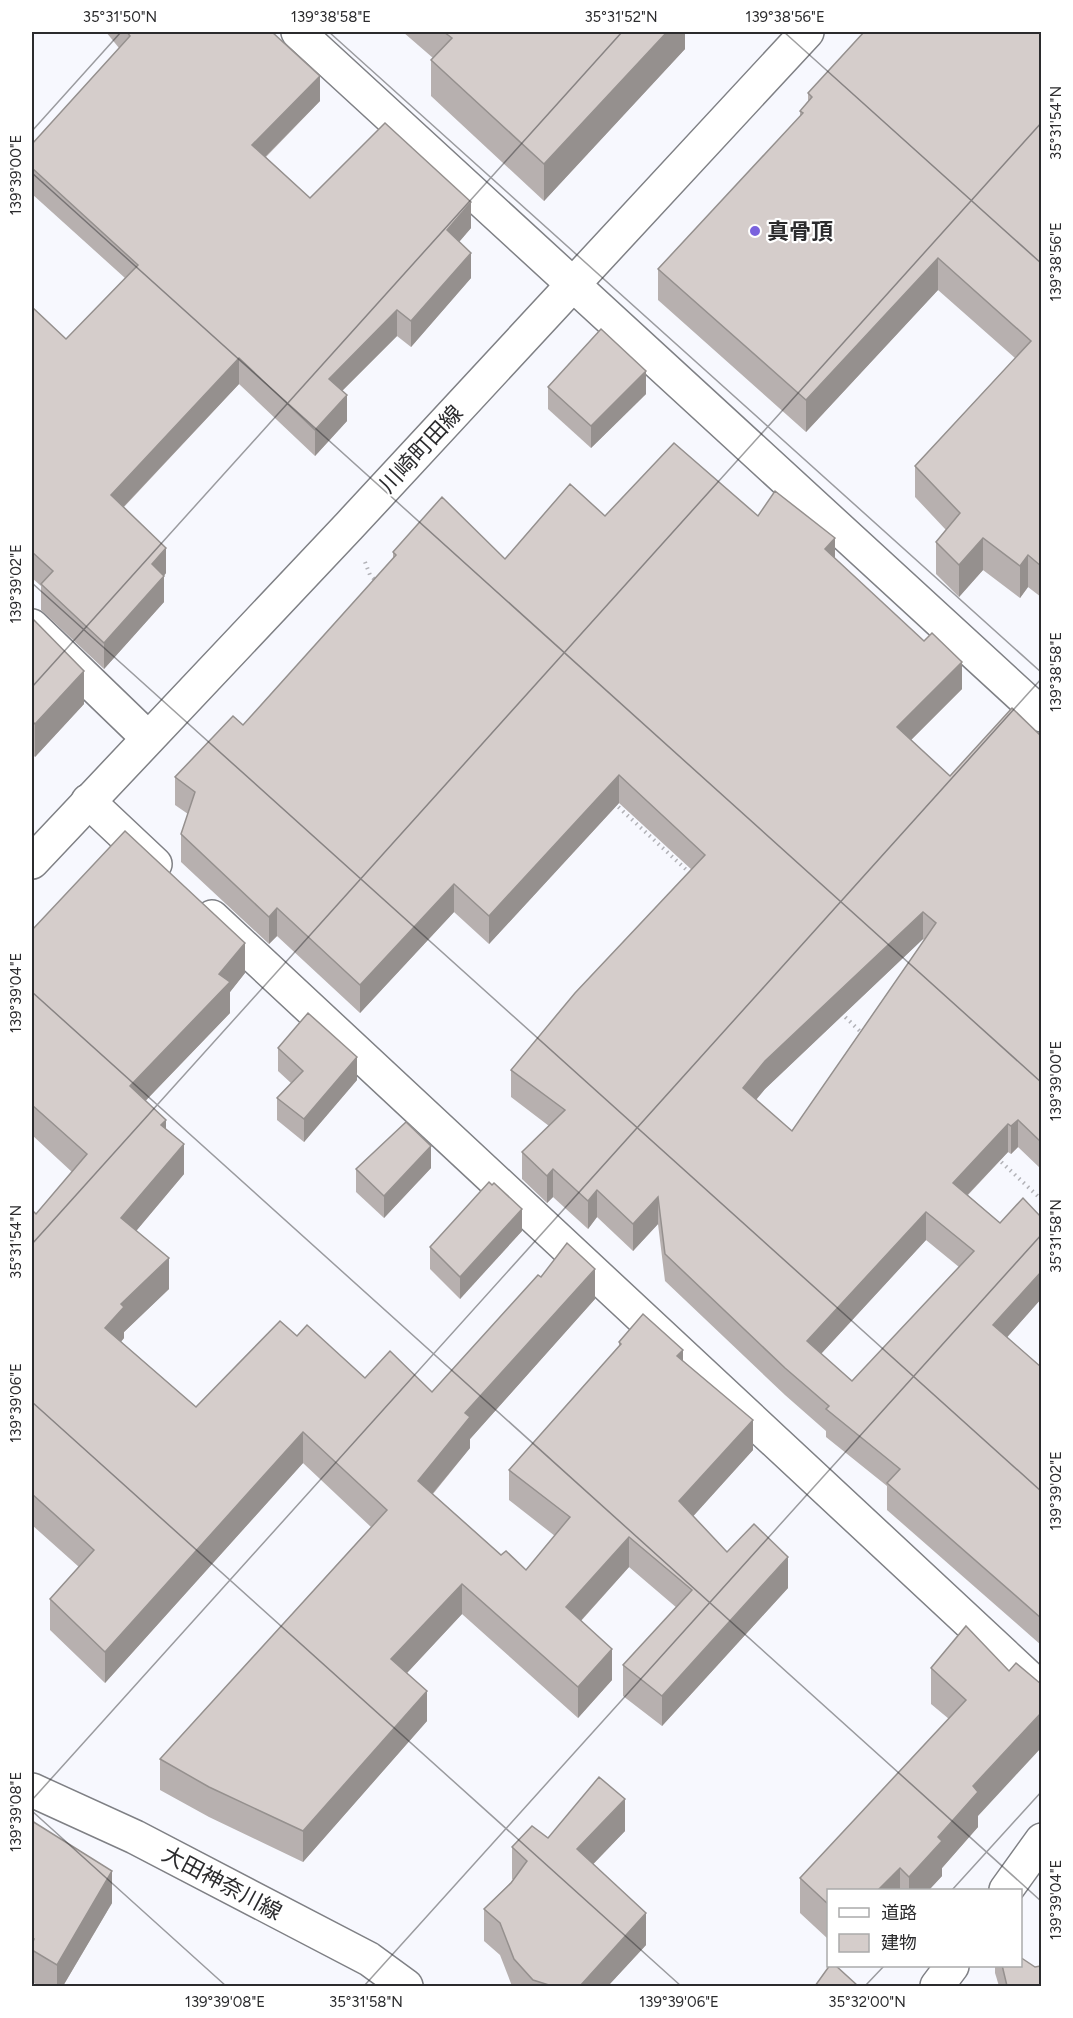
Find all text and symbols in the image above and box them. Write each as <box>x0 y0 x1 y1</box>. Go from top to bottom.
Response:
text: 35°31'50"N <box>83 8 157 26</box>
text: 139°38'58"E <box>291 8 371 26</box>
text: 35°31'52"N <box>584 8 658 26</box>
text: 139°38'56"E <box>745 8 825 26</box>
text: 35°31'54"N <box>1047 86 1065 160</box>
text: 139°39'00"E <box>7 135 25 215</box>
place label: 真骨頂 <box>767 218 833 245</box>
text: 139°38'56"E <box>1047 222 1065 302</box>
marker: 真骨頂 <box>748 224 762 238</box>
street label: 川崎町田線 <box>374 400 468 498</box>
text: 139°39'02"E <box>7 544 25 624</box>
text: 139°38'58"E <box>1047 632 1065 712</box>
text: 139°39'04"E <box>7 953 25 1033</box>
text: 139°39'00"E <box>1047 1041 1065 1121</box>
text: 35°31'58"N <box>1047 1199 1065 1273</box>
text: 35°31'54"N <box>7 1205 25 1279</box>
text: 139°39'06"E <box>7 1363 25 1443</box>
text: 139°39'02"E <box>1047 1451 1065 1531</box>
text: 139°39'08"E <box>7 1772 25 1852</box>
street label: 大田神奈川線 <box>157 1840 287 1926</box>
text: 139°39'04"E <box>1047 1860 1065 1940</box>
legend <box>827 1889 1022 1967</box>
text: 道路 <box>881 1902 917 1924</box>
text: 建物 <box>881 1932 917 1954</box>
text: 139°39'08"E <box>185 1993 265 2011</box>
text: 35°31'58"N <box>329 1993 403 2011</box>
text: 139°39'06"E <box>639 1993 719 2011</box>
text: 35°32'00"N <box>828 1993 906 2011</box>

